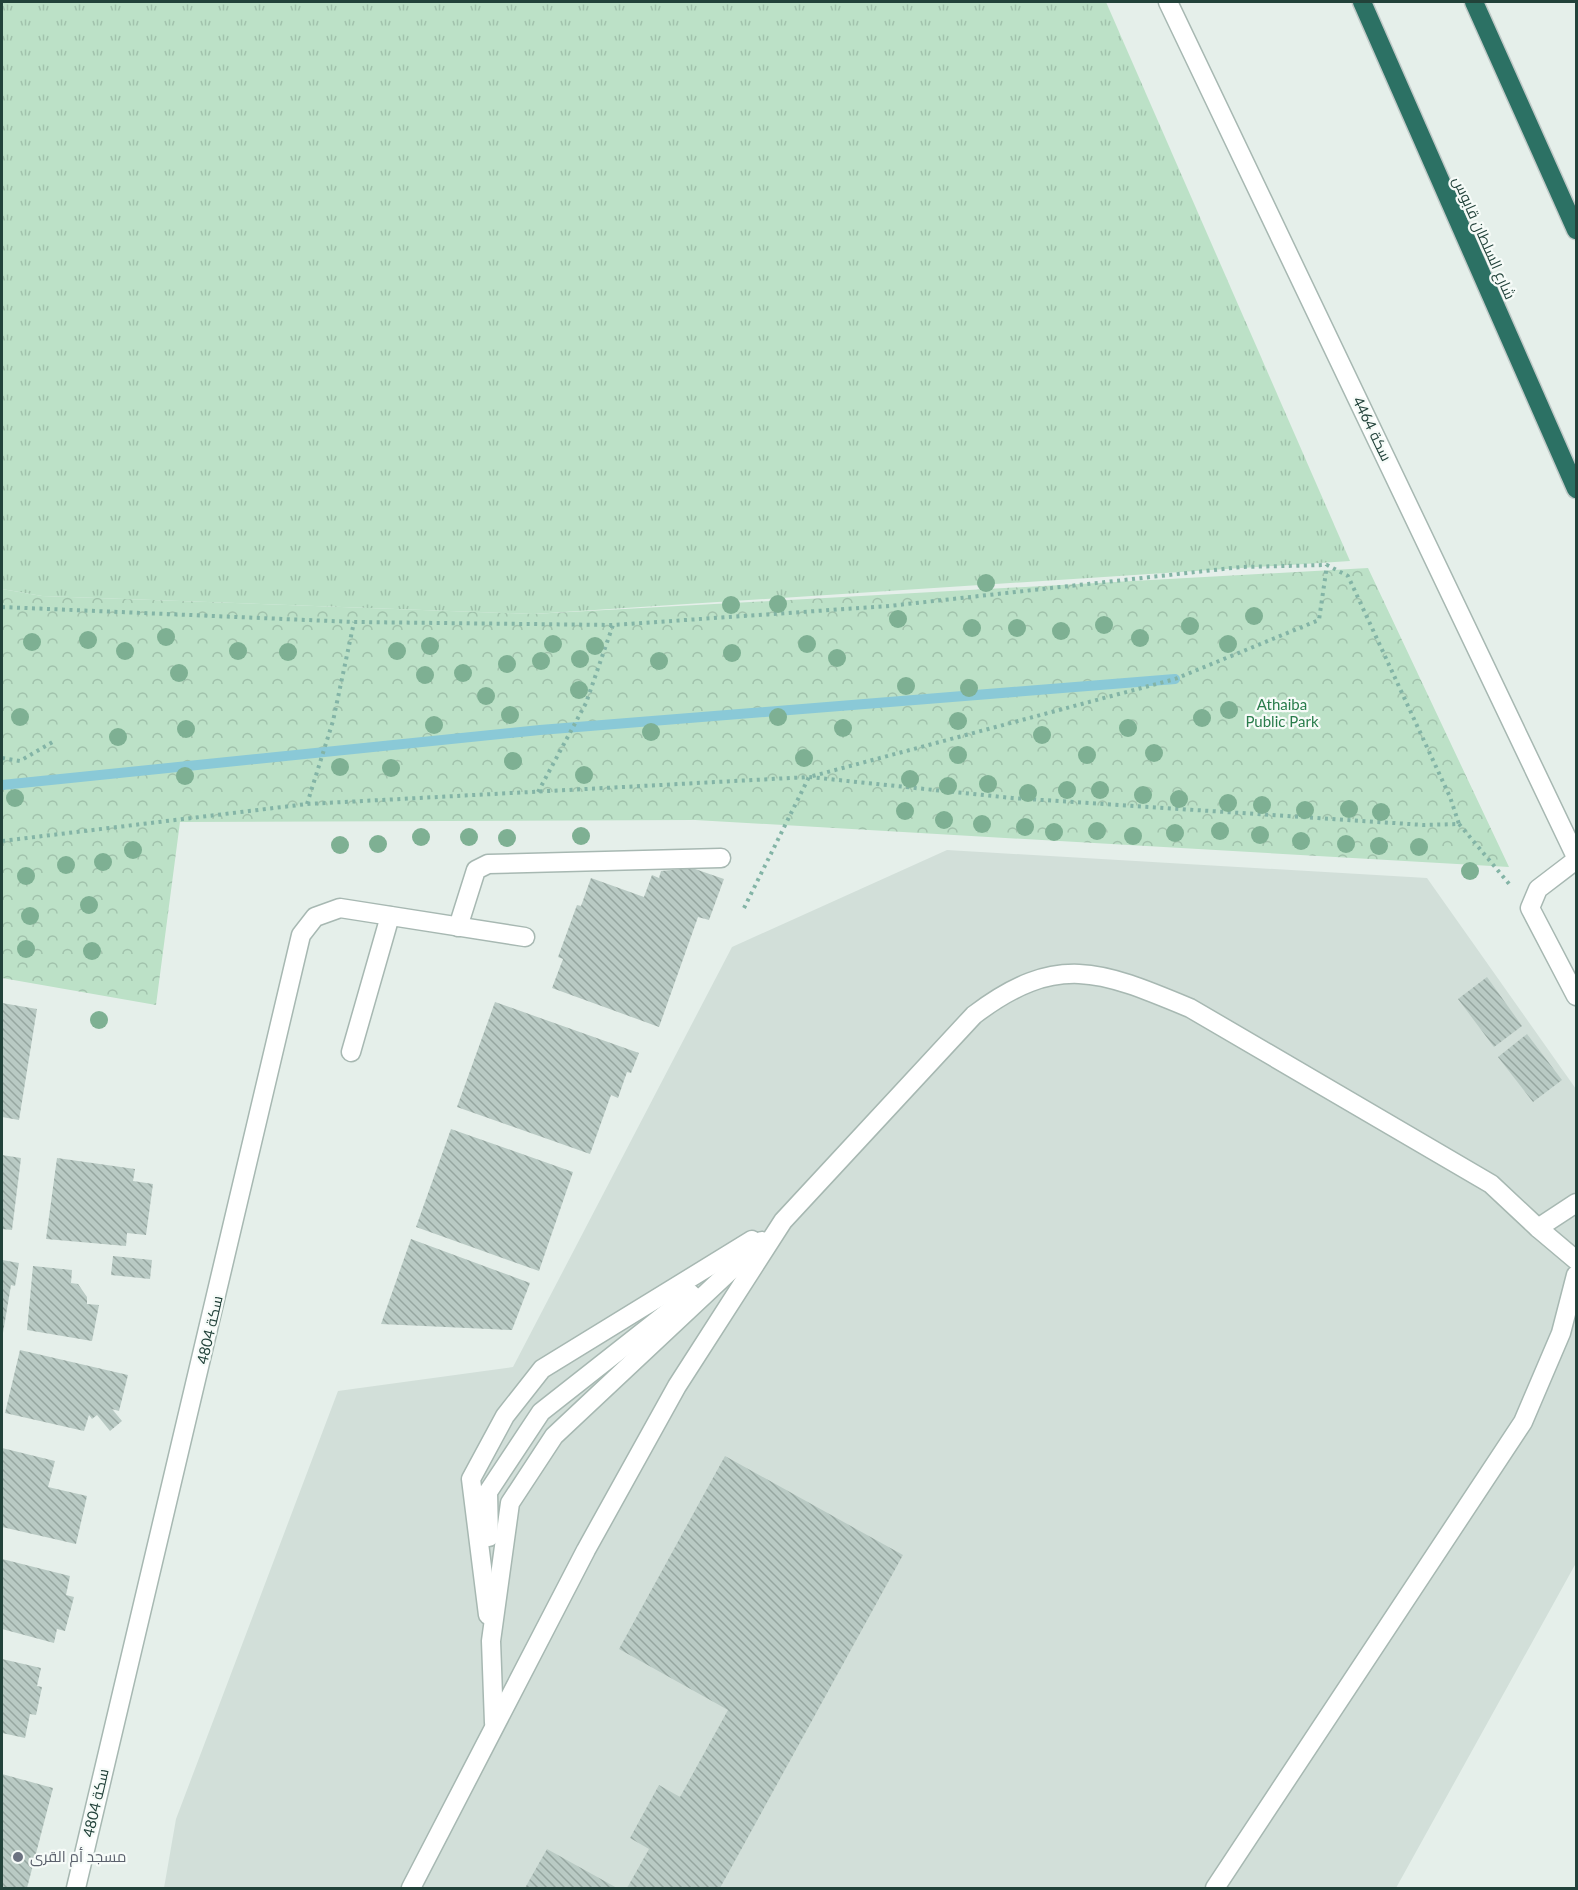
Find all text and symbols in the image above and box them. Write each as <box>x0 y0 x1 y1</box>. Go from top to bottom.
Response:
street label: شارع السلطان قابوس <box>1447 173 1520 303</box>
street label: سكة 4464 <box>1350 393 1396 464</box>
park label: Athaiba Public Park <box>1245 695 1319 730</box>
street label: سكة 4804 <box>192 1294 226 1366</box>
street label: سكة 4804 <box>78 1767 112 1839</box>
place label: مسجد أم القرى <box>30 1847 126 1867</box>
marker: مسجد أم القرى <box>11 1850 25 1864</box>

